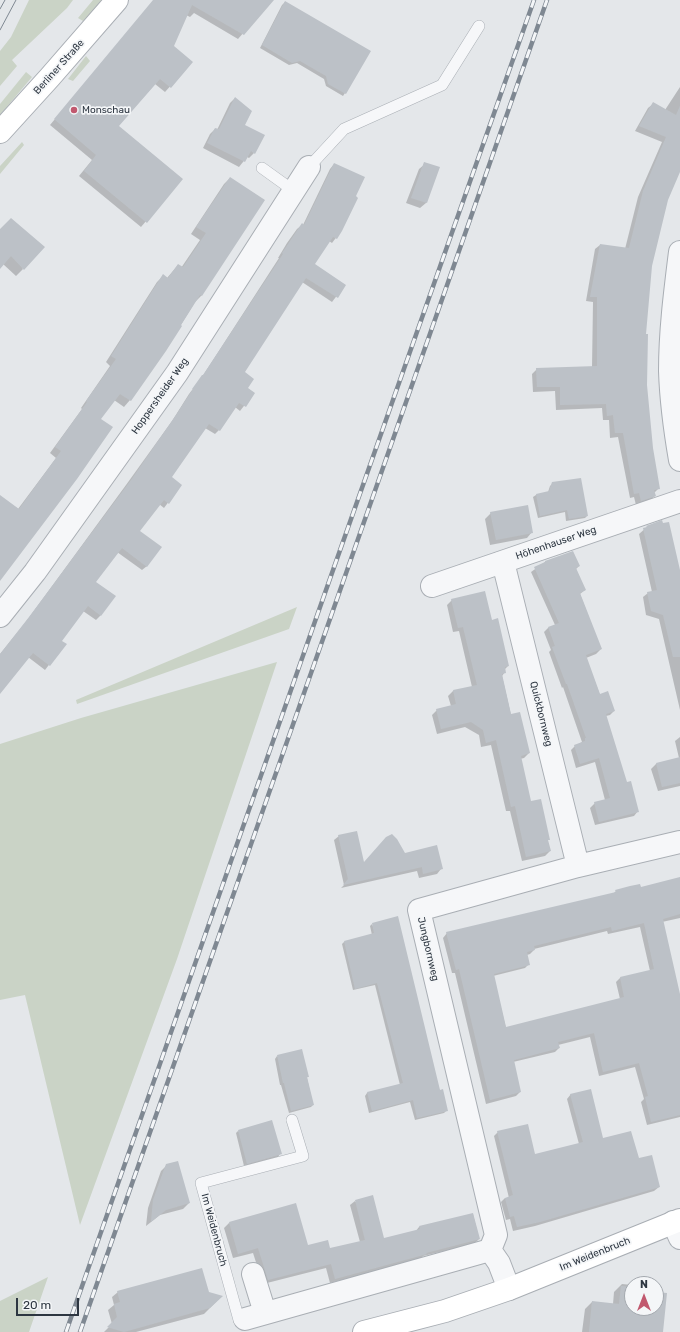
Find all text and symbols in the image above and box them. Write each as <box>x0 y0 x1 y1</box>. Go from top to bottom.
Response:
street label: Berliner Straße <box>31 37 87 97</box>
place label: Monschau <box>82 104 130 116</box>
marker: Monschau <box>69 105 79 115</box>
street label: Hoppersheider Weg <box>129 355 191 437</box>
street label: Höhenhauser Weg <box>514 524 598 562</box>
street label: Quickbornweg <box>527 680 555 748</box>
street label: Jungbornweg <box>415 916 441 982</box>
street label: Im Weidenbruch <box>199 1192 229 1268</box>
street label: Im Weidenbruch <box>558 1234 632 1274</box>
north arrow <box>624 1276 664 1316</box>
text: N <box>640 1278 648 1291</box>
scale bar <box>18 1290 81 1316</box>
text: 20 m <box>23 1298 51 1312</box>

